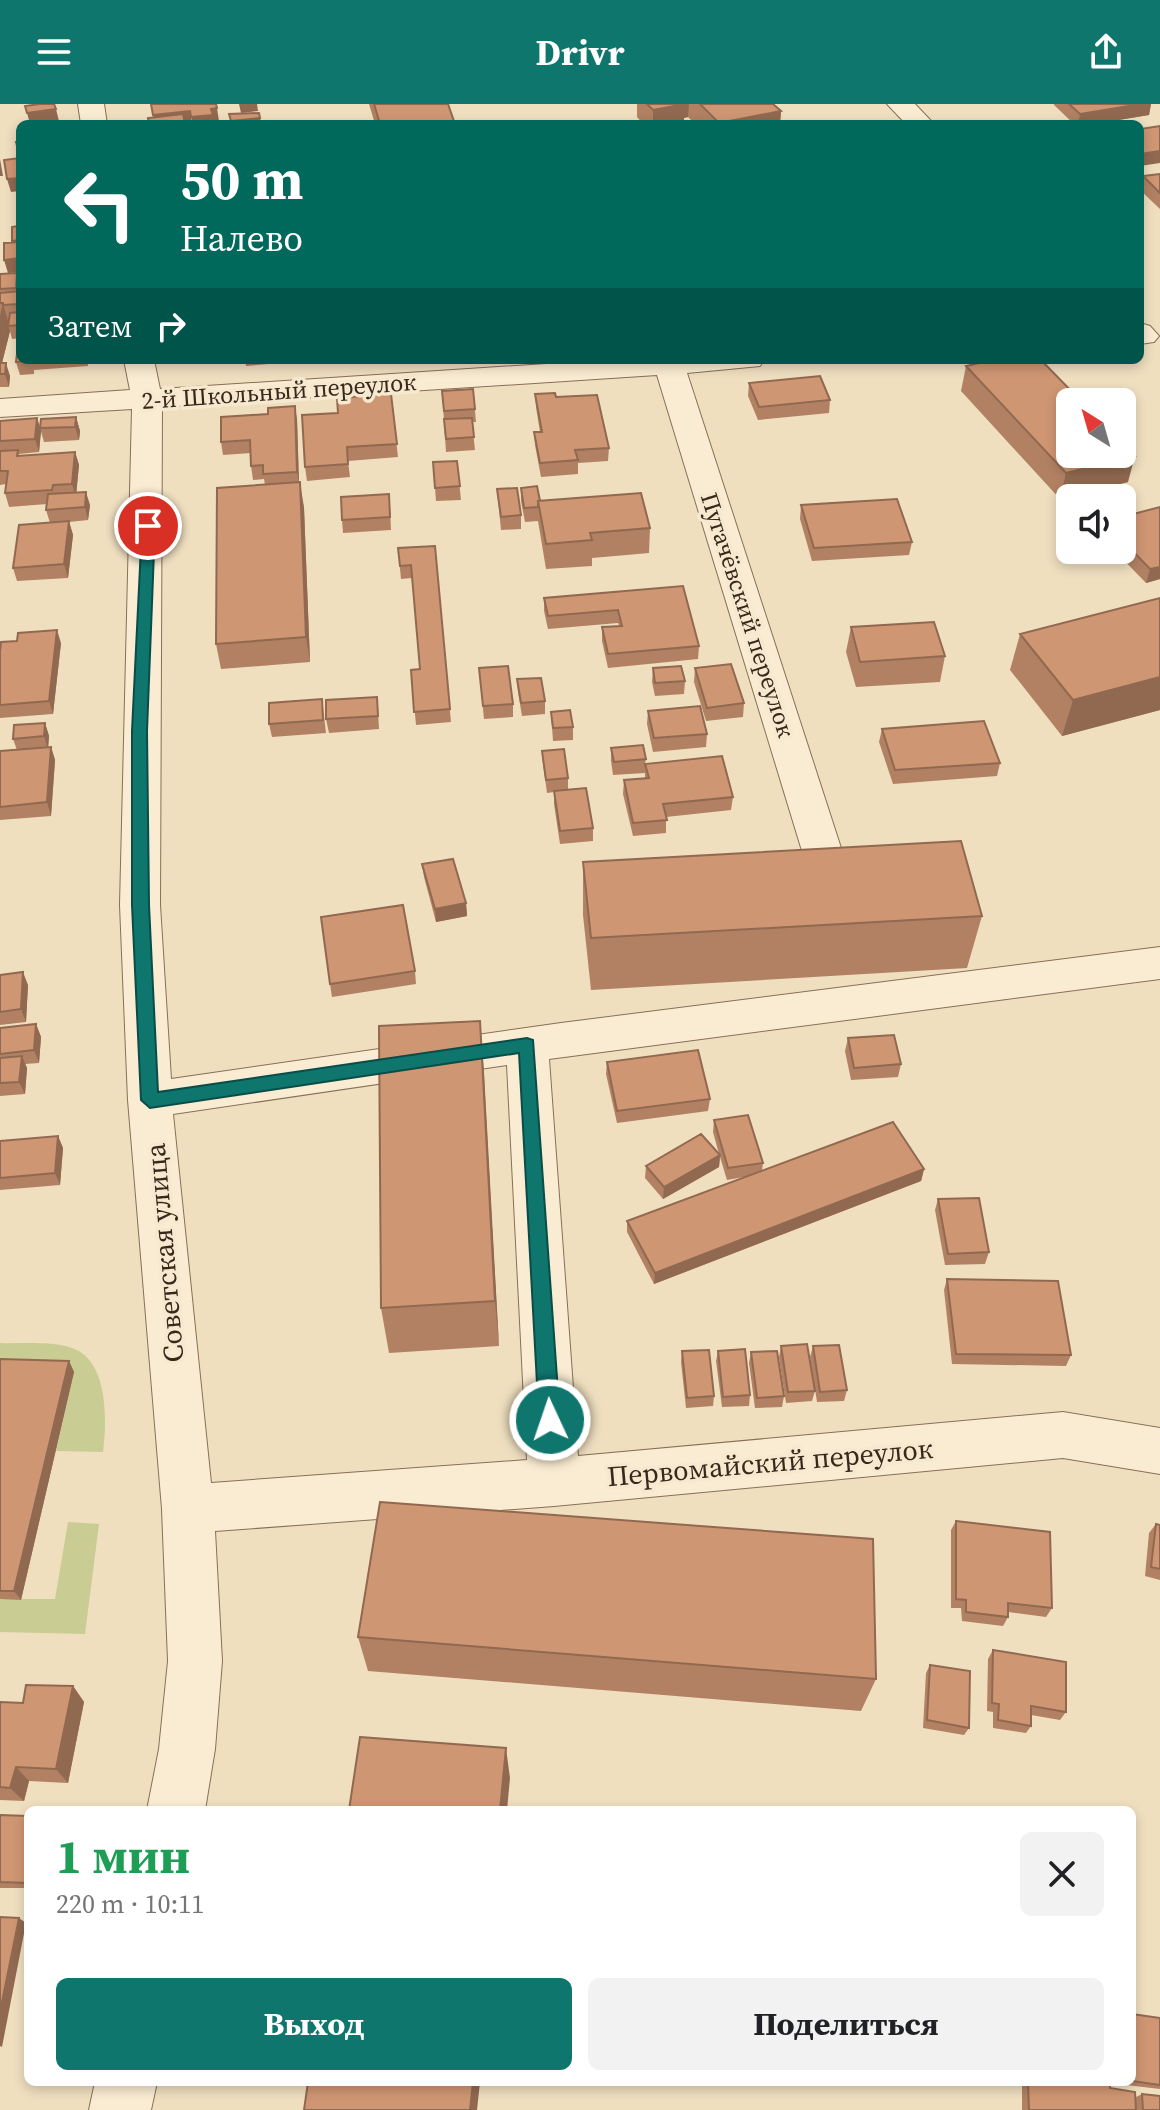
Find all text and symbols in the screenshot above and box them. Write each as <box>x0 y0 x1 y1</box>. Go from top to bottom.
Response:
text: Drivr <box>536 28 624 77</box>
icon: menu <box>32 30 76 74</box>
icon: share <box>1084 30 1128 74</box>
text: 50 m <box>180 141 303 218</box>
icon: left <box>48 152 152 256</box>
text: Налево <box>180 214 303 263</box>
icon: right <box>149 304 193 348</box>
text: Затем <box>48 306 133 347</box>
street label: 2-й Школьный переулок <box>141 365 417 417</box>
north arrow <box>1056 388 1136 468</box>
map controls <box>1056 388 1136 564</box>
button: sound <box>1056 484 1136 564</box>
street label: Пугачёвский переулок <box>693 488 803 742</box>
pin <box>114 492 182 560</box>
icon: arrive <box>126 504 170 548</box>
street label: Советская улица <box>135 1141 193 1364</box>
position arrow <box>508 1378 592 1462</box>
street label: Первомайский переулок <box>605 1429 935 1495</box>
text: 1 мин <box>56 1823 190 1889</box>
button: close <box>1020 1832 1104 1916</box>
text: 220 m · 10:11 <box>56 1886 204 1922</box>
button: Выход <box>56 1978 572 2070</box>
button: Поделиться <box>588 1978 1104 2070</box>

